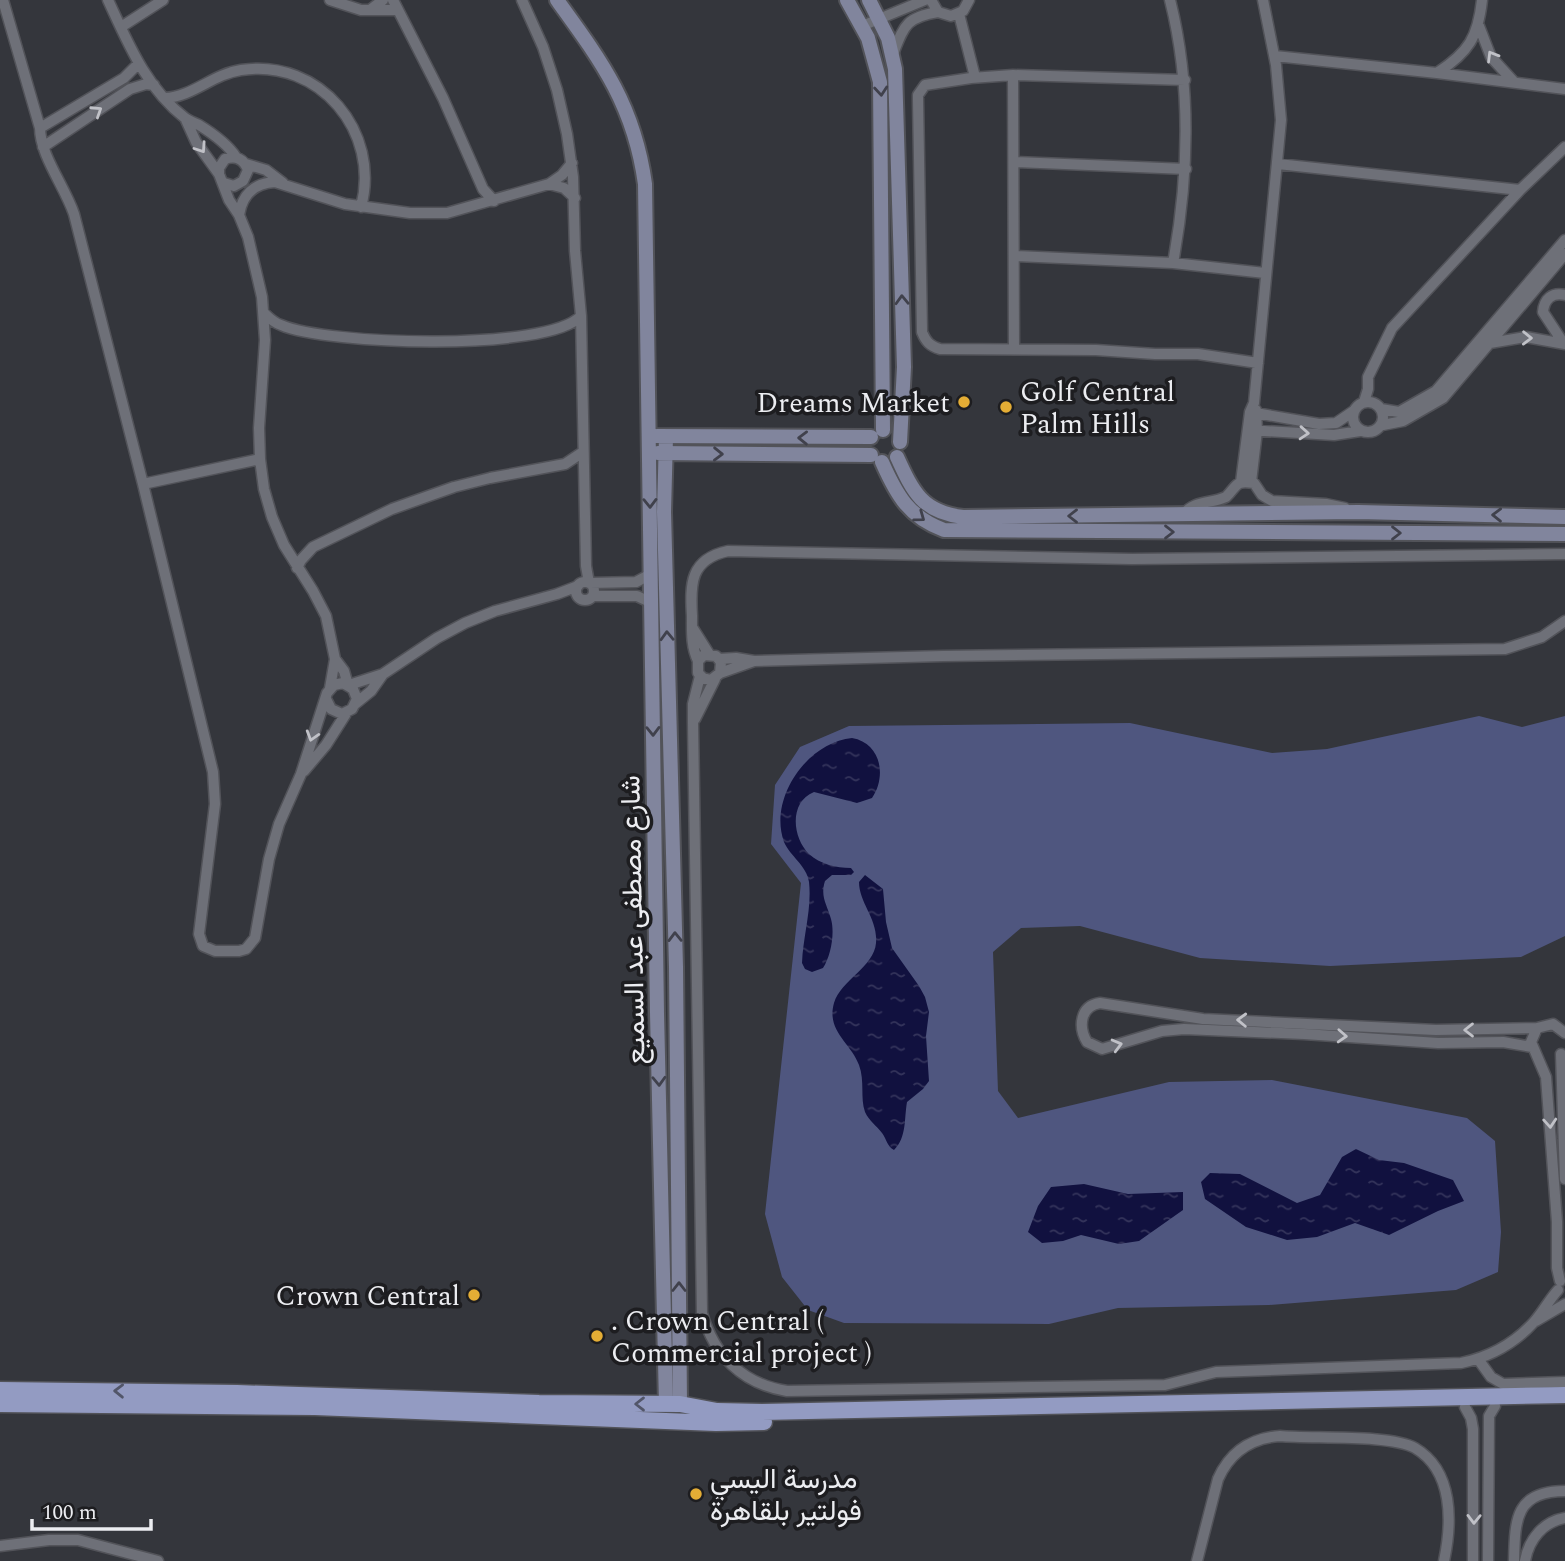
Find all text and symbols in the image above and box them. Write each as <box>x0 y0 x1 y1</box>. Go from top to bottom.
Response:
one-way arrow <box>1487 51 1500 64</box>
one-way arrow <box>873 86 888 97</box>
one-way arrow <box>89 106 102 119</box>
one-way arrow <box>192 140 205 153</box>
one-way arrow <box>894 295 910 305</box>
one-way arrow <box>1522 330 1533 346</box>
place label: Golf Central Palm Hills <box>1020 371 1175 446</box>
place label: Dreams Market <box>756 382 950 425</box>
marker: Dreams Market <box>956 394 972 410</box>
marker: Golf Central Palm Hills <box>998 399 1014 415</box>
one-way arrow <box>1299 426 1310 441</box>
one-way arrow <box>797 430 808 446</box>
one-way arrow <box>713 446 723 462</box>
one-way arrow <box>642 499 658 509</box>
one-way arrow <box>1068 508 1078 524</box>
one-way arrow <box>1491 508 1502 523</box>
one-way arrow <box>912 509 925 521</box>
one-way arrow <box>1164 525 1175 540</box>
one-way arrow <box>1392 525 1402 541</box>
one-way arrow <box>659 630 674 641</box>
one-way arrow <box>645 726 661 736</box>
one-way arrow <box>306 730 321 742</box>
street label: شارع مصطفى عبد السميع <box>609 775 658 1065</box>
one-way arrow <box>667 931 683 942</box>
one-way arrow <box>1236 1013 1247 1028</box>
one-way arrow <box>1464 1022 1474 1038</box>
one-way arrow <box>1337 1028 1348 1043</box>
one-way arrow <box>1111 1039 1123 1053</box>
one-way arrow <box>651 1075 666 1086</box>
one-way arrow <box>1542 1118 1557 1129</box>
place label: Crown Central <box>276 1275 460 1318</box>
one-way arrow <box>671 1281 687 1292</box>
marker: Crown Central <box>466 1287 482 1303</box>
place label: . Crown Central ( Commercial project ) <box>611 1300 872 1375</box>
marker: . Crown Central ( Commercial project ) <box>589 1328 605 1344</box>
one-way arrow <box>113 1383 124 1399</box>
one-way arrow <box>634 1396 645 1412</box>
place label: مدرسة اليسي فولتير بلقاهرة <box>710 1458 862 1533</box>
marker: مدرسة اليسي فولتير بلقاهرة <box>688 1486 704 1502</box>
scale bar <box>32 1488 150 1532</box>
text: 100 m <box>42 1497 97 1529</box>
one-way arrow <box>1466 1515 1482 1525</box>

